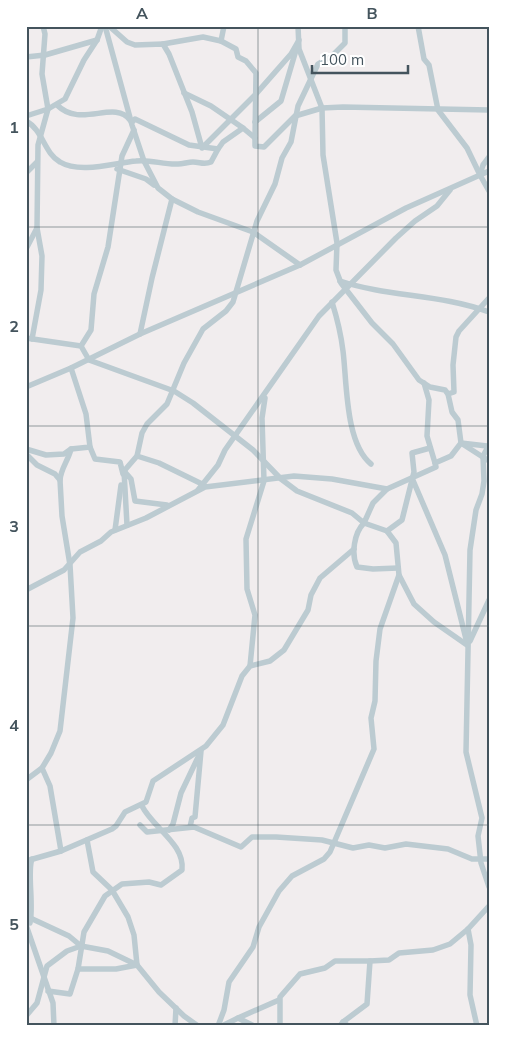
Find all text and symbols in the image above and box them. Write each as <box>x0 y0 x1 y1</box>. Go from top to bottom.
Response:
text: A <box>136 3 148 23</box>
text: B <box>366 3 378 23</box>
scale bar <box>312 42 409 74</box>
text: 100 m <box>320 50 364 69</box>
text: 1 <box>9 117 19 137</box>
text: 2 <box>9 316 19 336</box>
text: 3 <box>9 516 19 536</box>
text: 4 <box>9 715 19 735</box>
text: 5 <box>9 914 19 934</box>

